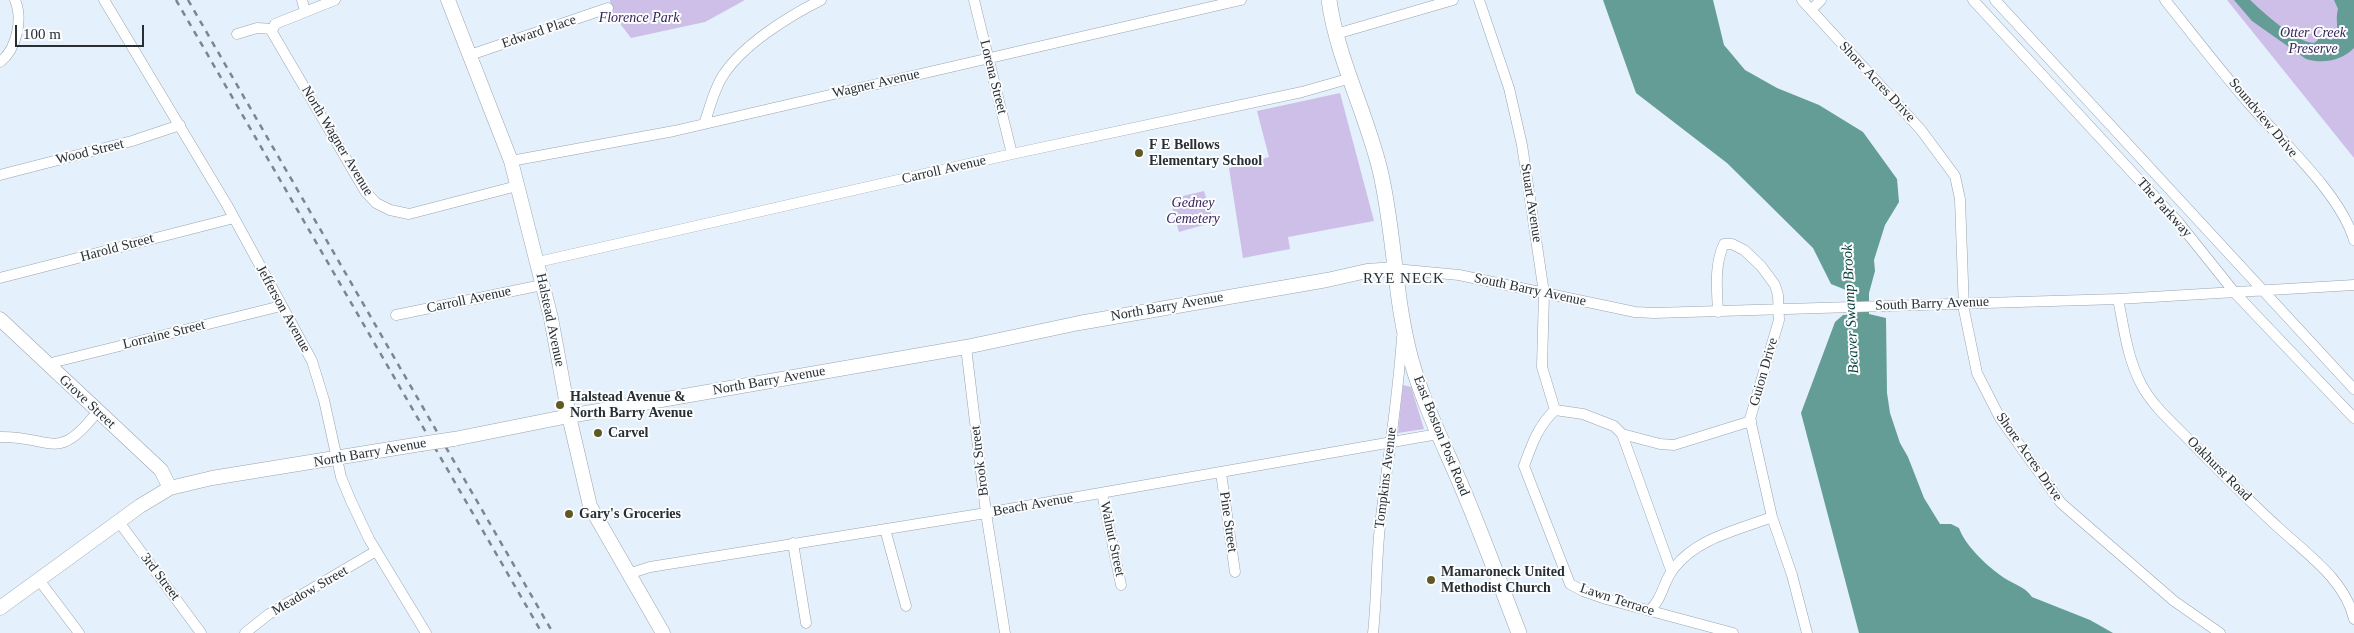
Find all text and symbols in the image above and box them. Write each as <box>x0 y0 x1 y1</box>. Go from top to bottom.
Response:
park label: Florence Park <box>599 10 679 26</box>
street label: Edward Place <box>500 11 578 53</box>
scale bar <box>18 15 146 47</box>
park label: Otter Creek Preserve <box>2280 25 2346 58</box>
text: 100 m <box>23 26 61 42</box>
street label: Lorena Street <box>976 38 1010 116</box>
street label: Shore Acres Drive <box>1835 38 1919 126</box>
street label: Wagner Avenue <box>831 66 921 102</box>
street label: Soundview Drive <box>2225 75 2301 161</box>
street label: North Wagner Avenue <box>298 83 376 199</box>
street label: Wood Street <box>54 135 126 169</box>
place label: F E Bellows Elementary School <box>1149 137 1262 170</box>
marker: F E Bellows Elementary School <box>1133 147 1145 159</box>
street label: Carroll Avenue <box>900 152 988 188</box>
street label: Stuart Avenue <box>1516 162 1546 244</box>
street label: The Parkway <box>2133 175 2195 241</box>
park label: Gedney Cemetery <box>1166 195 1220 228</box>
street label: Harold Street <box>79 230 155 266</box>
water label: Beaver Swamp Brook <box>1839 244 1863 374</box>
street label: Jefferson Avenue <box>252 262 314 356</box>
district label: RYE NECK <box>1362 270 1446 288</box>
street label: South Barry Avenue <box>1472 270 1588 310</box>
street label: Halstead Avenue <box>532 272 568 368</box>
street label: Carroll Avenue <box>425 283 513 317</box>
street label: North Barry Avenue <box>1109 289 1225 325</box>
street label: South Barry Avenue <box>1875 294 1989 314</box>
street label: Lorraine Street <box>121 317 207 353</box>
street label: Guion Drive <box>1746 336 1782 408</box>
street label: North Barry Avenue <box>711 363 827 399</box>
street label: Grove Street <box>55 372 119 432</box>
street label: East Boston Post Road <box>1409 374 1473 498</box>
place label: Halstead Avenue & North Barry Avenue <box>570 389 693 422</box>
marker: Halstead Avenue & North Barry Avenue <box>554 399 566 411</box>
street label: Shore Acres Drive <box>1992 410 2066 504</box>
place label: Carvel <box>608 425 648 441</box>
street label: Brook Street <box>967 425 993 497</box>
street label: Tompkins Avenue <box>1371 426 1401 530</box>
marker: Carvel <box>592 427 604 439</box>
street label: Oakhurst Road <box>2183 433 2255 505</box>
street label: North Barry Avenue <box>312 435 428 471</box>
street label: Beach Avenue <box>992 490 1074 520</box>
street label: Pine Street <box>1215 491 1241 553</box>
street label: Walnut Street <box>1096 500 1128 578</box>
place label: Gary's Groceries <box>579 506 681 522</box>
marker: Gary's Groceries <box>563 508 575 520</box>
street label: 3rd Street <box>137 550 183 604</box>
street label: Meadow Street <box>269 562 351 620</box>
place label: Mamaroneck United Methodist Church <box>1441 564 1565 596</box>
marker: Mamaroneck United Methodist Church <box>1425 574 1437 586</box>
street label: Lawn Terrace <box>1578 580 1656 620</box>

